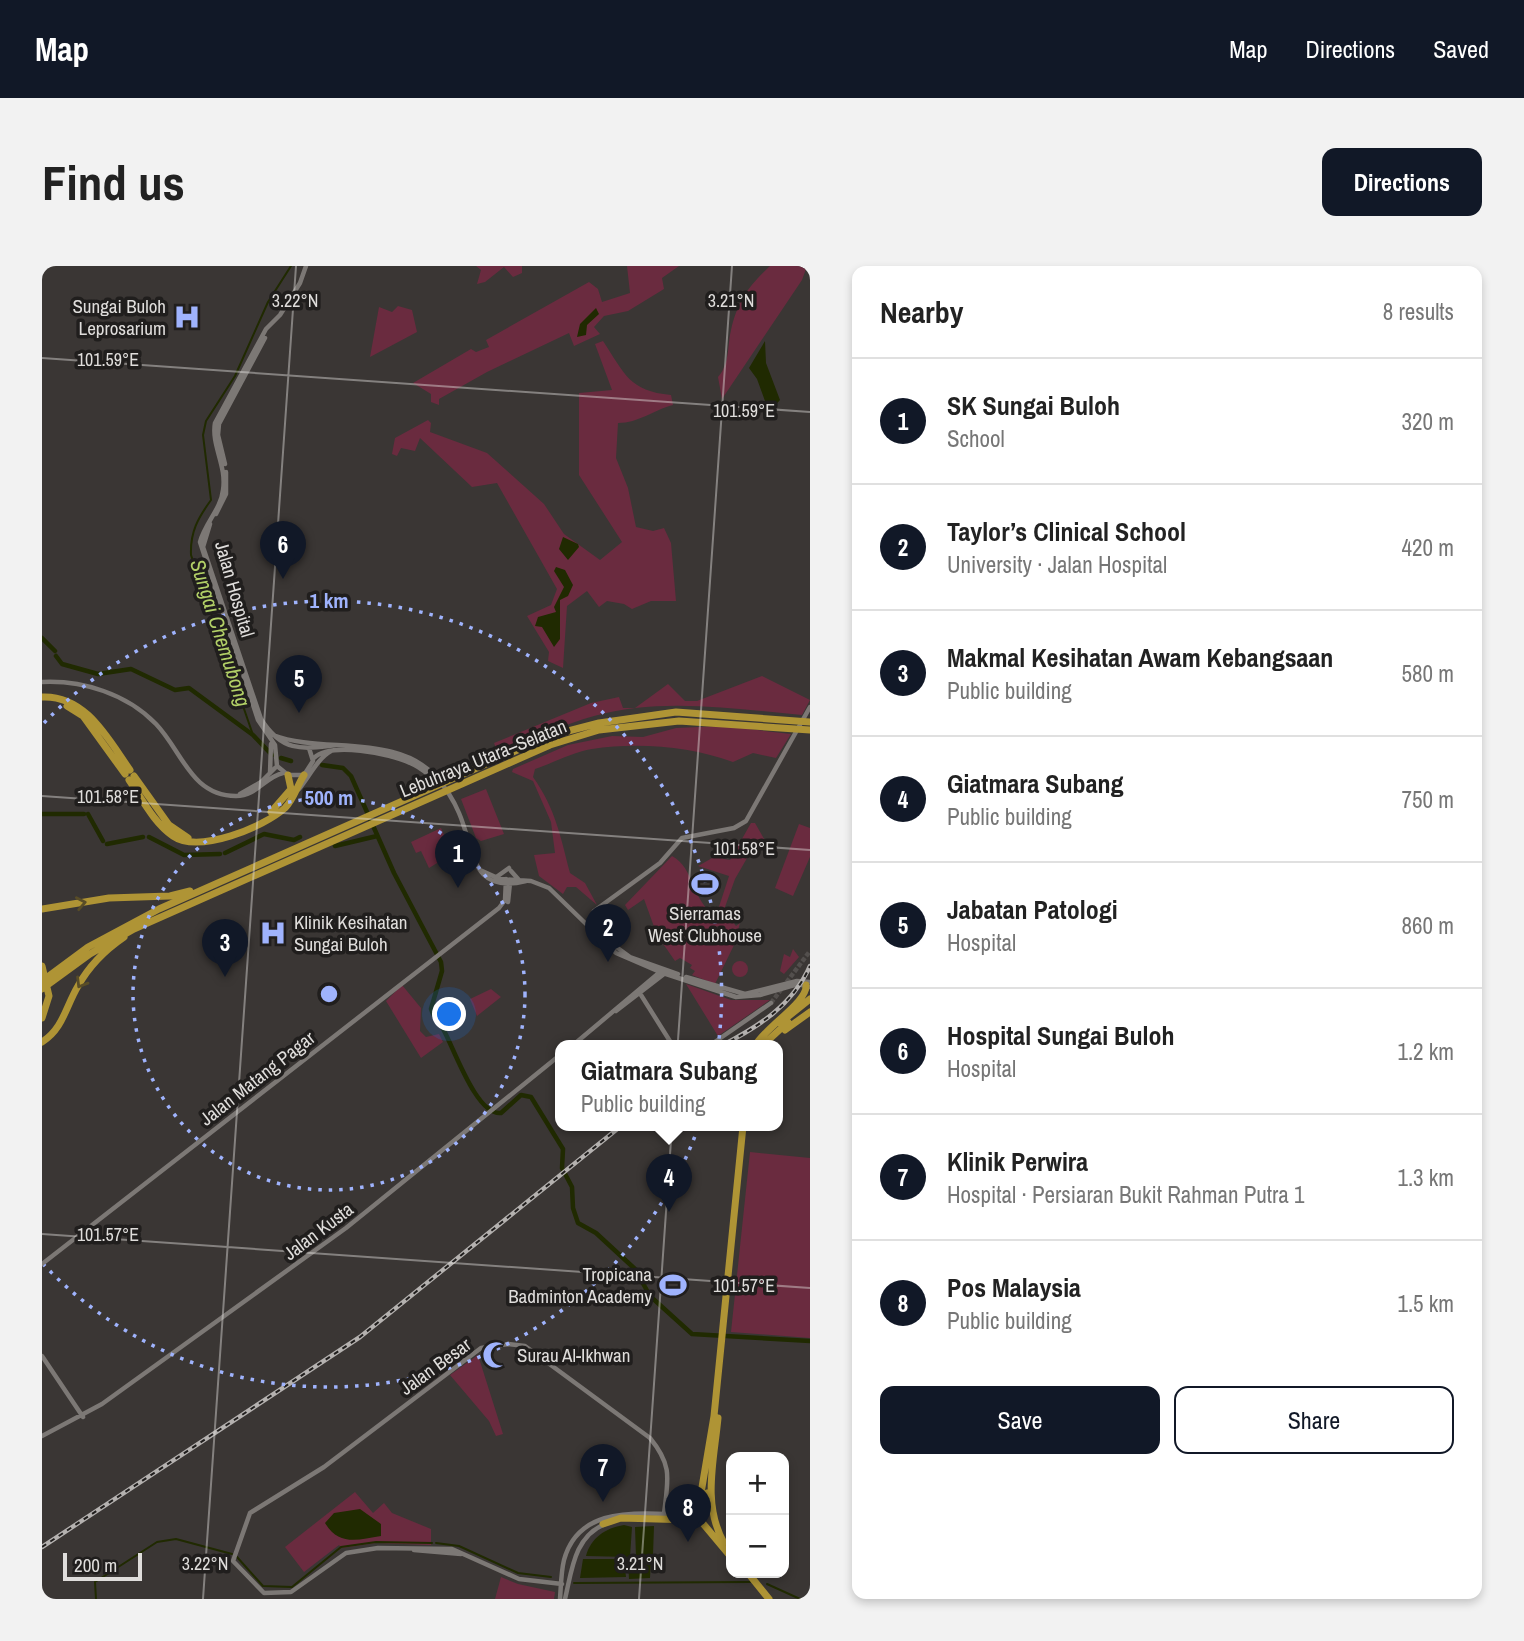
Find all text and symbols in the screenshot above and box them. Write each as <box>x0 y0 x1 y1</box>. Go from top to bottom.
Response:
text: Map <box>35 27 89 71</box>
text: Map <box>1229 33 1267 65</box>
text: Directions <box>1305 33 1395 65</box>
text: Saved <box>1433 33 1489 65</box>
button: Directions <box>1322 148 1482 216</box>
text: Find us <box>42 149 185 215</box>
text: 3.22°N <box>272 288 318 313</box>
text: 3.21°N <box>708 288 754 313</box>
text: Nearby <box>880 292 963 332</box>
place label: Sungai Buloh Leprosarium <box>72 293 166 341</box>
text: 8 results <box>1383 296 1454 327</box>
hospital icon: Sungai Buloh Leprosarium <box>172 302 202 332</box>
text: 101.59°E <box>77 347 139 372</box>
text: SK Sungai Buloh <box>947 388 1120 423</box>
text: 101.59°E <box>713 398 775 423</box>
text: 1 <box>898 406 908 437</box>
text: 320 m <box>1402 406 1454 437</box>
text: School <box>947 423 1005 454</box>
text: Taylor’s Clinical School <box>947 514 1186 549</box>
pin: 6 <box>260 521 306 579</box>
text: 2 <box>898 532 908 563</box>
text: 420 m <box>1402 532 1454 563</box>
street label: Jalan Hospital <box>209 538 261 640</box>
text: University · Jalan Hospital <box>947 549 1167 580</box>
water label: Sungai Chemubong <box>183 556 258 711</box>
text: 1 km <box>309 586 349 615</box>
text: Makmal Kesihatan Awam Kebangsaan <box>947 640 1333 675</box>
pin: 5 <box>276 655 322 713</box>
text: 3 <box>898 658 908 689</box>
text: 580 m <box>1402 658 1454 689</box>
text: Public building <box>947 675 1072 706</box>
street label: Lebuhraya Utara–Selatan <box>396 713 570 803</box>
text: Giatmara Subang <box>947 766 1124 801</box>
text: 500 m <box>305 783 353 812</box>
text: 101.58°E <box>77 784 139 809</box>
text: 4 <box>898 784 908 815</box>
text: 750 m <box>1402 784 1454 815</box>
text: Public building <box>947 801 1072 832</box>
pin: 1 <box>435 830 481 888</box>
text: 101.58°E <box>713 836 775 861</box>
sports icon: Sierramas West Clubhouse <box>690 869 720 899</box>
text: Jabatan Patologi <box>947 892 1118 927</box>
one-way arrow <box>75 897 87 912</box>
place label: Sierramas West Clubhouse <box>648 900 762 948</box>
pin: 2 <box>585 904 631 962</box>
place label: Klinik Kesihatan Sungai Buloh <box>294 909 407 957</box>
text: 5 <box>898 910 908 941</box>
text: 860 m <box>1402 910 1454 941</box>
hospital icon: Klinik Kesihatan Sungai Buloh <box>258 918 288 948</box>
pin: 3 <box>202 919 248 977</box>
text: Hospital <box>947 927 1016 958</box>
one-way arrow <box>76 975 89 988</box>
centre of rings <box>317 982 341 1006</box>
your location <box>432 997 466 1031</box>
text: Hospital Sungai Buloh <box>947 1018 1174 1053</box>
street label: Jalan Matang Pagar <box>194 1024 321 1131</box>
text: 6 <box>898 1036 908 1067</box>
text: 1.2 km <box>1397 1036 1454 1067</box>
popup <box>555 1040 783 1131</box>
text: Giatmara Subang <box>581 1053 757 1088</box>
text: Hospital <box>947 1053 1016 1084</box>
text: Public building <box>581 1088 706 1119</box>
text: Klinik Perwira <box>947 1144 1088 1179</box>
pin: 4 <box>646 1154 692 1212</box>
text: 7 <box>898 1162 908 1193</box>
text: 1.3 km <box>1397 1162 1454 1193</box>
text: Hospital · Persiaran Bukit Rahman Putra 1 <box>947 1179 1305 1210</box>
street label: Jalan Kusta <box>278 1196 359 1266</box>
text: 101.57°E <box>77 1222 139 1247</box>
place label: Tropicana Badminton Academy <box>508 1261 652 1309</box>
sports icon: Tropicana Badminton Academy <box>658 1270 688 1300</box>
text: Pos Malaysia <box>947 1270 1081 1305</box>
text: 101.57°E <box>713 1273 775 1298</box>
text: 8 <box>898 1288 908 1319</box>
text: 1.5 km <box>1397 1288 1454 1319</box>
text: Public building <box>947 1305 1072 1336</box>
street label: Jalan Besar <box>394 1331 477 1401</box>
mosque icon: Surau Al-Ikhwan <box>481 1340 511 1370</box>
place label: Surau Al-Ikhwan <box>517 1342 630 1368</box>
button: Save <box>880 1386 1160 1454</box>
button: Share <box>1174 1386 1454 1454</box>
pin: 7 <box>580 1444 626 1502</box>
map controls <box>726 1452 789 1578</box>
button: + <box>726 1452 789 1515</box>
pin: 8 <box>665 1484 711 1542</box>
button: − <box>726 1515 789 1578</box>
scale bar <box>63 1550 142 1582</box>
text: 3.22°N <box>182 1551 228 1576</box>
text: 3.21°N <box>617 1551 663 1576</box>
text: 200 m <box>74 1552 117 1578</box>

